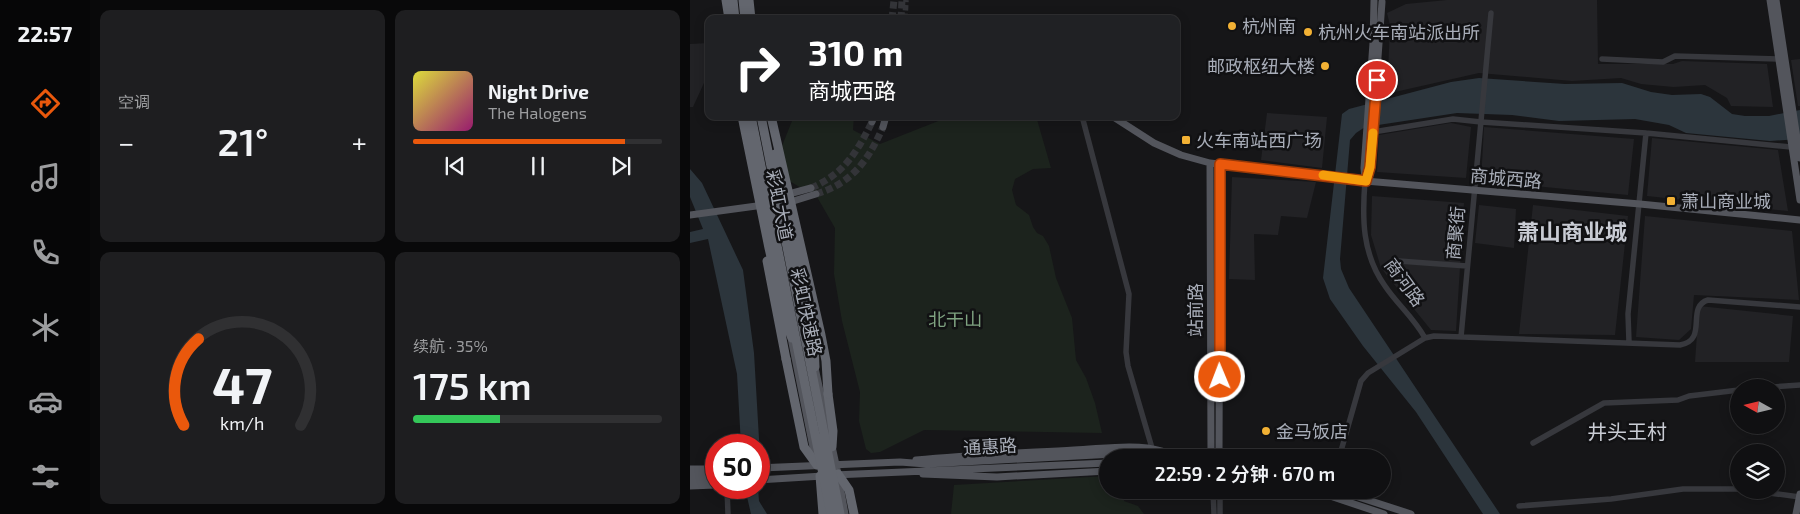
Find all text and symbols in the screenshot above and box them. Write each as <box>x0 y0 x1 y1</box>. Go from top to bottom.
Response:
place label: 杭州南 <box>1242 15 1296 37</box>
text: 22:57 <box>18 20 72 46</box>
marker: 杭州南 <box>1226 20 1238 32</box>
place label: 杭州火车南站派出所 <box>1318 21 1480 43</box>
marker: 杭州火车南站派出所 <box>1302 26 1314 38</box>
text: 310 m <box>808 31 903 73</box>
icon: right <box>725 35 790 100</box>
place label: 邮政枢纽大楼 <box>1207 55 1315 77</box>
pin <box>1356 59 1398 101</box>
marker: 邮政枢纽大楼 <box>1319 60 1331 72</box>
icon: arrive <box>1363 66 1391 94</box>
text: 商城西路 <box>808 77 896 103</box>
text: Night Drive <box>488 80 589 103</box>
icon: directions <box>28 86 63 121</box>
text: 空调 <box>118 92 150 111</box>
text: The Halogens <box>488 103 587 122</box>
text: 21° <box>217 118 269 164</box>
text: − <box>118 125 134 159</box>
text: + <box>352 125 367 159</box>
place label: 火车南站西广场 <box>1196 129 1322 151</box>
marker: 火车南站西广场 <box>1180 134 1192 146</box>
icon: previous <box>441 152 469 180</box>
icon: pause <box>524 152 552 180</box>
icon: next <box>607 152 635 180</box>
icon: music <box>28 160 63 195</box>
street label: 商城西路 <box>1469 164 1543 192</box>
street label: 彩虹大道 <box>762 168 798 242</box>
place label: 萧山商业城 <box>1681 190 1771 212</box>
marker: 萧山商业城 <box>1665 195 1677 207</box>
street label: 商聚街 <box>1442 205 1468 261</box>
district label: 萧山商业城 <box>1517 218 1627 244</box>
icon: phone <box>28 235 63 270</box>
street label: 商河路 <box>1380 254 1430 310</box>
street label: 彩虹快速路 <box>787 266 827 358</box>
street label: 站前路 <box>1184 283 1206 337</box>
park label: 北干山 <box>928 308 982 330</box>
icon: climate <box>28 310 63 345</box>
text: 续航 · 35% <box>413 336 488 355</box>
position arrow <box>1193 350 1245 402</box>
text: 47 <box>212 352 273 414</box>
text: 175 km <box>413 362 532 408</box>
north arrow <box>1730 379 1785 434</box>
map controls <box>1730 379 1785 499</box>
icon: car <box>28 384 63 419</box>
text: km/h <box>220 412 265 434</box>
district label: 井头王村 <box>1587 419 1667 443</box>
place label: 金马饭店 <box>1276 420 1348 442</box>
marker: 金马饭店 <box>1260 425 1272 437</box>
speed limit sign: 50 <box>705 434 770 499</box>
street label: 通惠路 <box>962 434 1018 458</box>
button: layers <box>1730 444 1785 499</box>
icon: filters <box>28 459 63 494</box>
text: 22:59 · 2 分钟 · 670 m <box>1155 462 1335 485</box>

